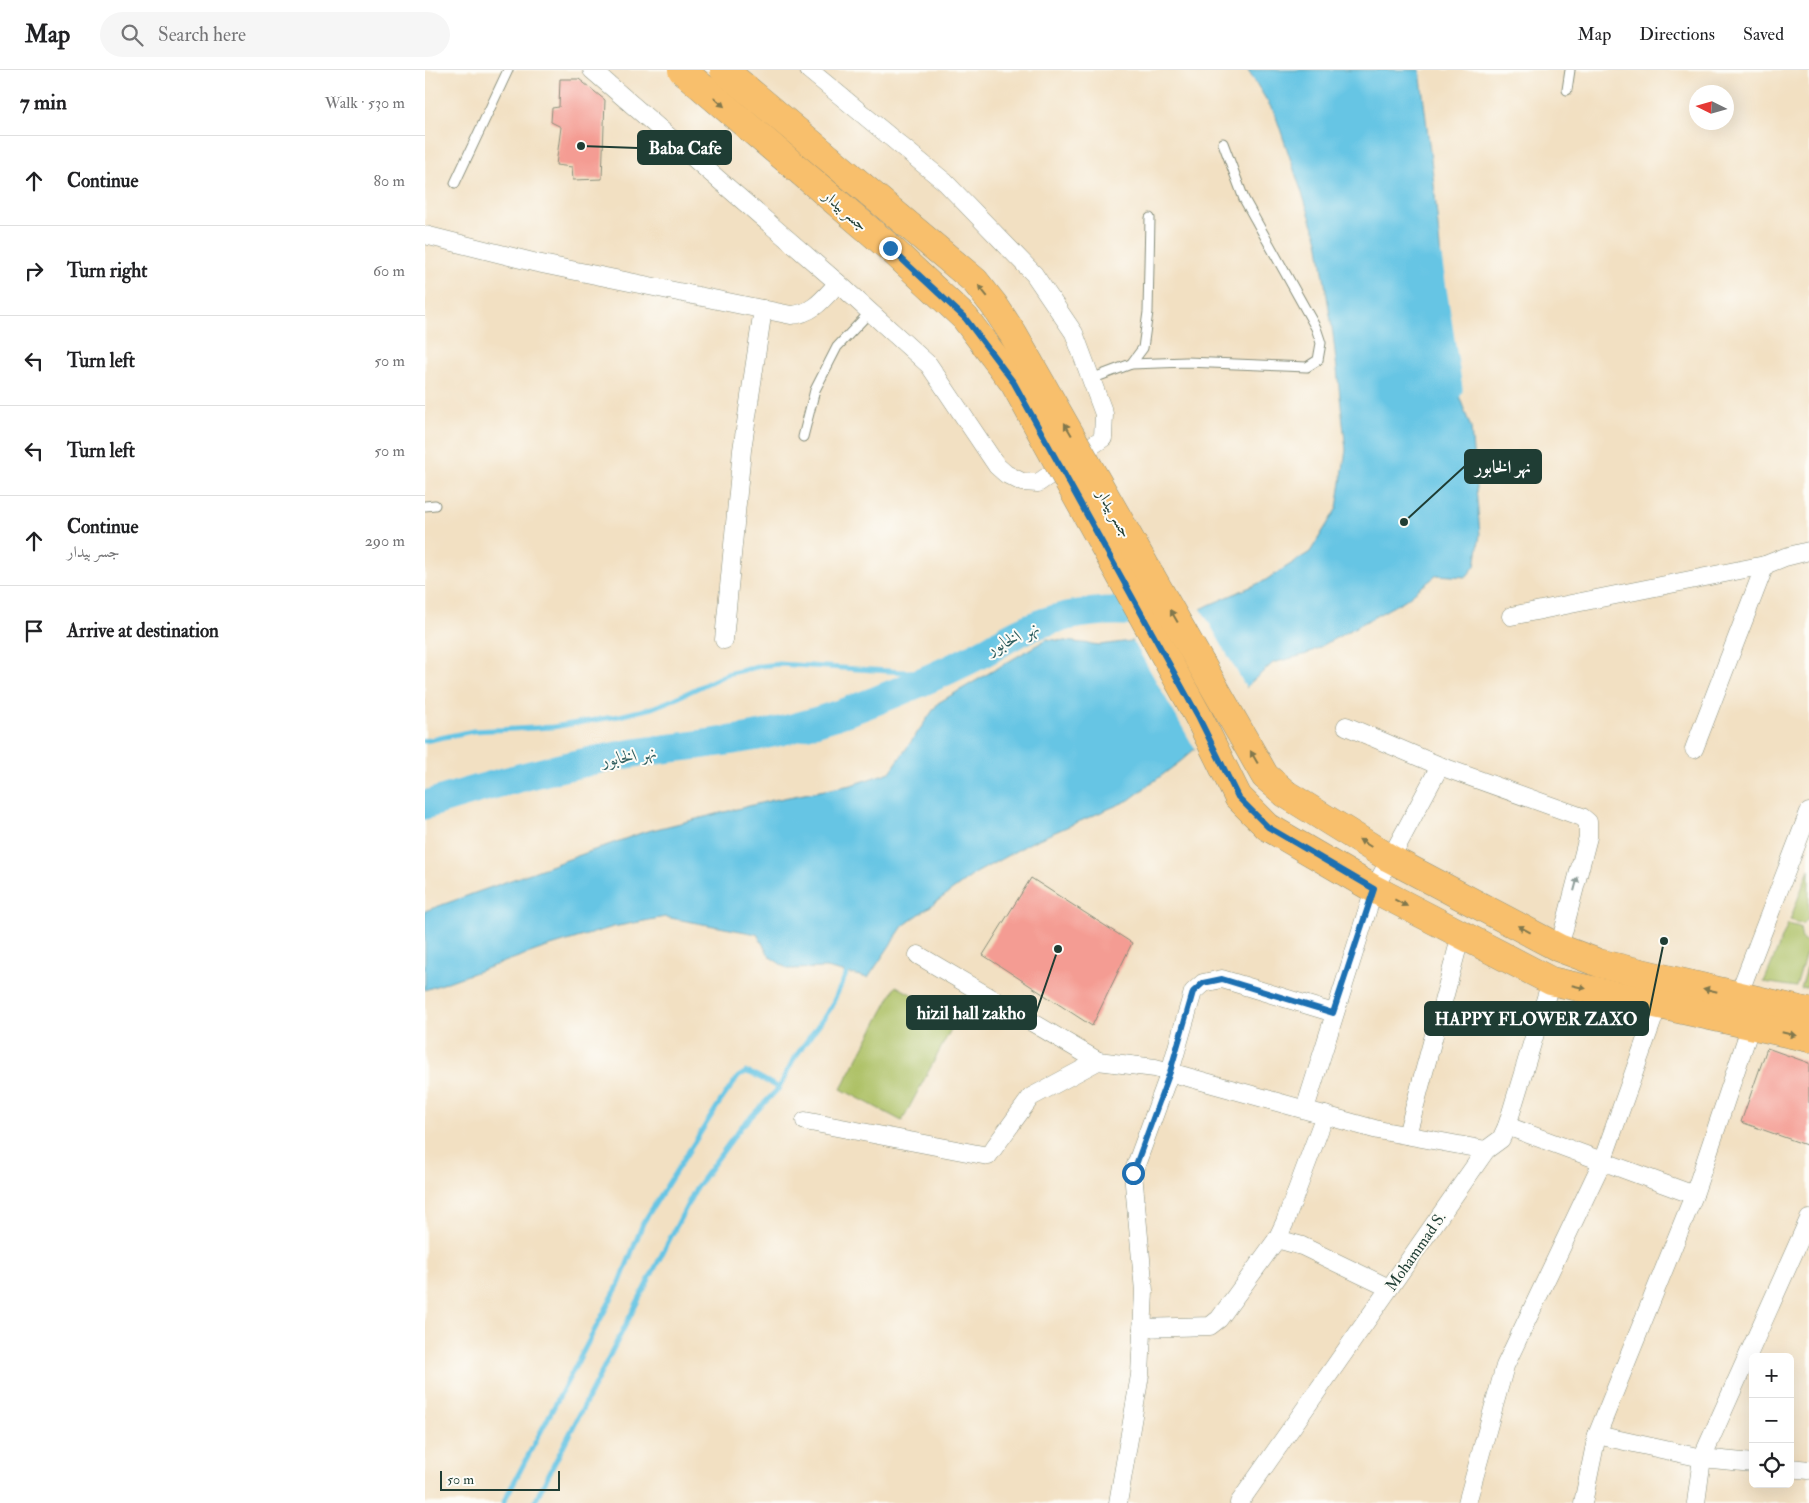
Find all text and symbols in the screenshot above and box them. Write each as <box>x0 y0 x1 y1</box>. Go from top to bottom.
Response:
search box <box>100 12 450 57</box>
text: Map <box>25 19 70 50</box>
icon: search <box>118 21 146 49</box>
text: Search here <box>158 23 246 47</box>
text: Map <box>1578 23 1611 46</box>
text: Directions <box>1639 23 1715 46</box>
text: Saved <box>1743 23 1784 46</box>
north arrow <box>1689 85 1734 130</box>
text: 7 min <box>20 89 67 116</box>
text: Walk · 530 m <box>325 93 405 113</box>
one-way arrow <box>713 96 726 107</box>
callout: Baba Cafe <box>638 131 731 164</box>
text: Baba Cafe <box>649 137 722 160</box>
icon: ahead <box>20 167 48 195</box>
text: Continue <box>67 169 138 193</box>
text: 80 m <box>374 171 405 191</box>
street label: جسر بيدار <box>817 185 872 236</box>
route end <box>879 237 902 260</box>
icon: right <box>20 257 48 285</box>
text: Turn right <box>67 259 147 283</box>
text: 60 m <box>373 261 405 281</box>
one-way arrow <box>977 285 988 298</box>
icon: left <box>20 347 48 375</box>
text: Turn left <box>67 349 135 373</box>
text: 50 m <box>374 351 405 371</box>
one-way arrow <box>1063 423 1072 436</box>
icon: left <box>20 437 48 465</box>
text: Turn left <box>67 439 135 463</box>
text: 50 m <box>374 441 405 461</box>
callout: نهر الخابور <box>1465 450 1541 483</box>
text: نهر الخابور <box>1473 456 1531 479</box>
street label: جسر بيدار <box>1091 484 1136 541</box>
text: Continue <box>67 515 138 539</box>
icon: ahead <box>20 527 48 555</box>
text: 290 m <box>365 531 405 551</box>
text: جسر بيدار <box>67 542 120 562</box>
one-way arrow <box>1170 609 1178 624</box>
water label: نهر الخابور <box>982 616 1043 661</box>
icon: arrive <box>20 617 48 645</box>
text: Arrive at destination <box>67 619 219 643</box>
water label: نهر الخابور <box>599 741 658 772</box>
one-way arrow <box>1250 751 1259 764</box>
one-way arrow <box>1359 839 1372 848</box>
one-way arrow <box>1572 877 1580 892</box>
one-way arrow <box>1394 899 1409 907</box>
one-way arrow <box>1516 925 1531 933</box>
one-way arrow <box>1572 983 1587 991</box>
one-way arrow <box>1703 986 1718 994</box>
callout: hizil hall zakho <box>907 996 1036 1029</box>
text: hizil hall zakho <box>917 1002 1026 1025</box>
callout: HAPPY FLOWER ZAXO <box>1425 1002 1648 1035</box>
text: HAPPY FLOWER ZAXO <box>1435 1008 1638 1031</box>
one-way arrow <box>1782 1030 1797 1038</box>
route start <box>1122 1162 1145 1185</box>
street label: Mohammad S. <box>1381 1208 1450 1295</box>
map controls <box>1749 1353 1794 1488</box>
button: + <box>1749 1353 1794 1398</box>
button: − <box>1749 1398 1794 1443</box>
button: locate <box>1749 1443 1794 1488</box>
scale bar <box>440 1468 560 1491</box>
text: 50 m <box>447 1471 474 1488</box>

